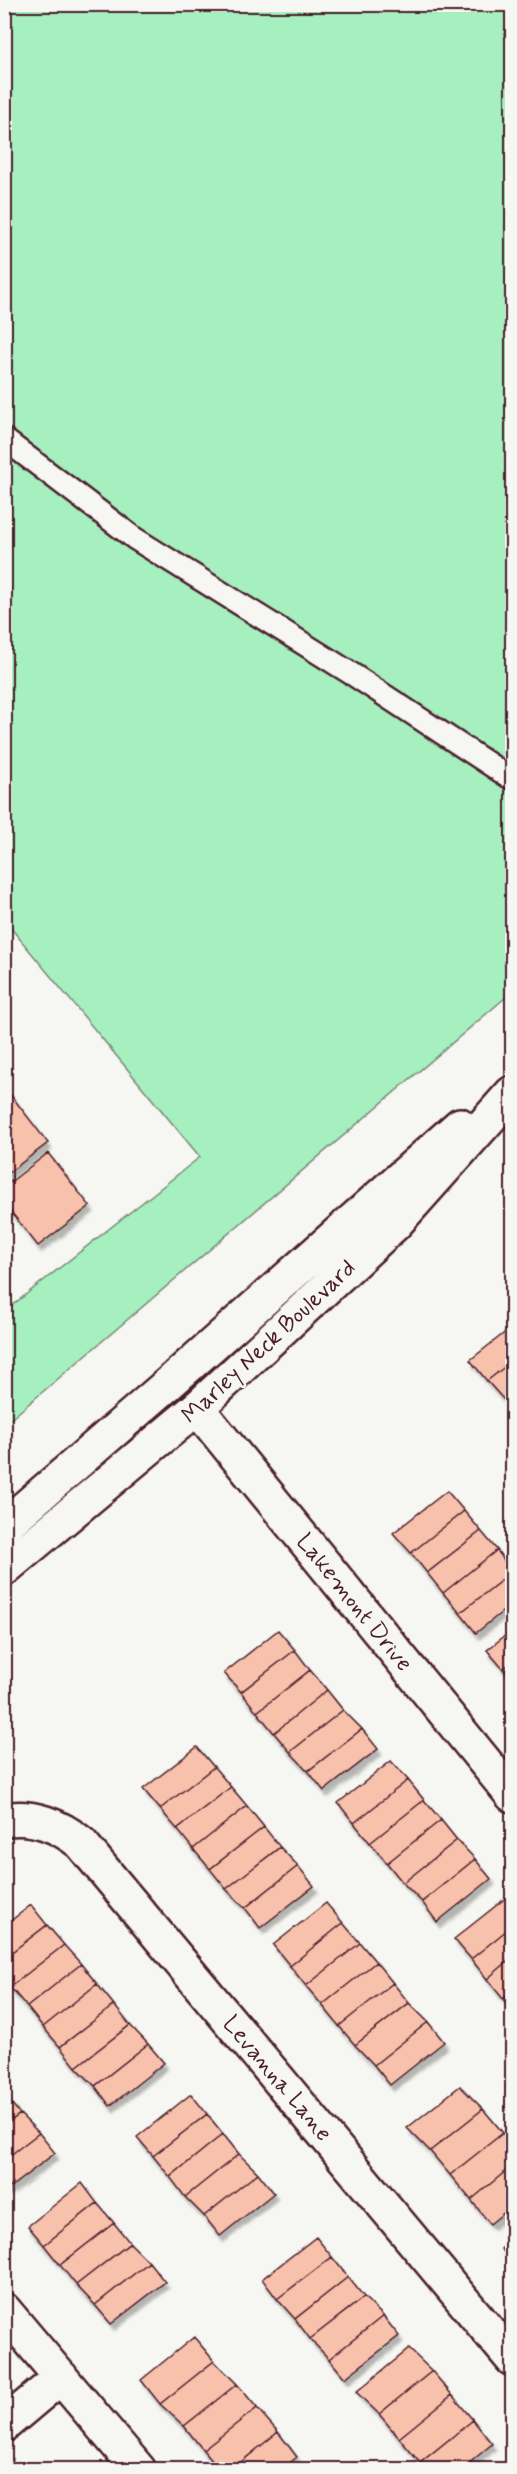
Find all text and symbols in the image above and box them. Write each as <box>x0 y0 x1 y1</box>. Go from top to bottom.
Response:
street label: Marley Neck Boulevard <box>175 1253 363 1431</box>
street label: Lakemont Drive <box>289 1527 419 1678</box>
street label: Levanna Lane <box>215 2009 339 2148</box>

